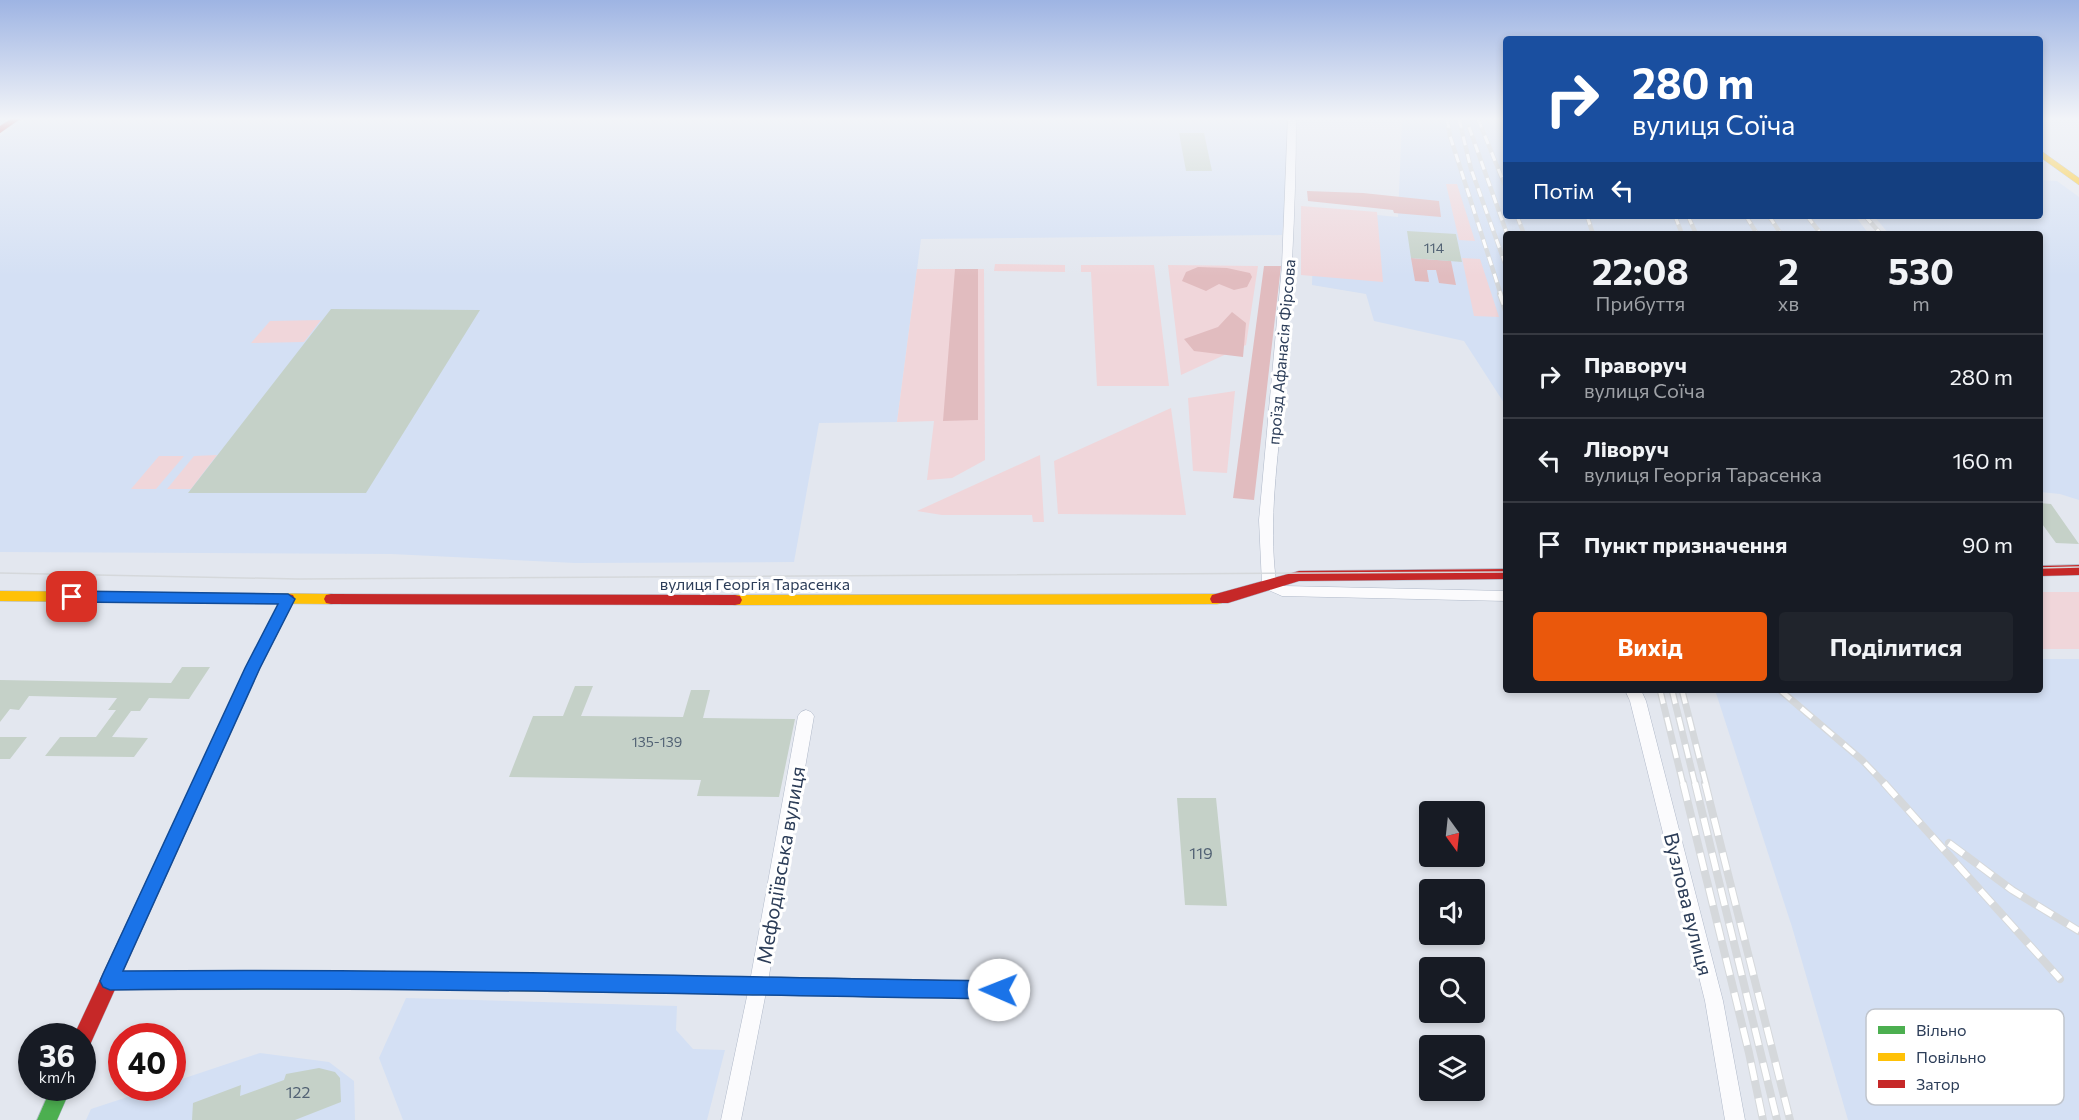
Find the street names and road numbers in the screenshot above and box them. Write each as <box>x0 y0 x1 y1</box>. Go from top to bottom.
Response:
street label: проїзд Афанасія Фірсова <box>1263 258 1299 446</box>
street label: вулиця Георгія Тарасенка <box>660 574 850 593</box>
street label: Мефодіївська вулиця <box>751 764 809 966</box>
street label: Вузлова вулиця <box>1660 830 1718 978</box>

